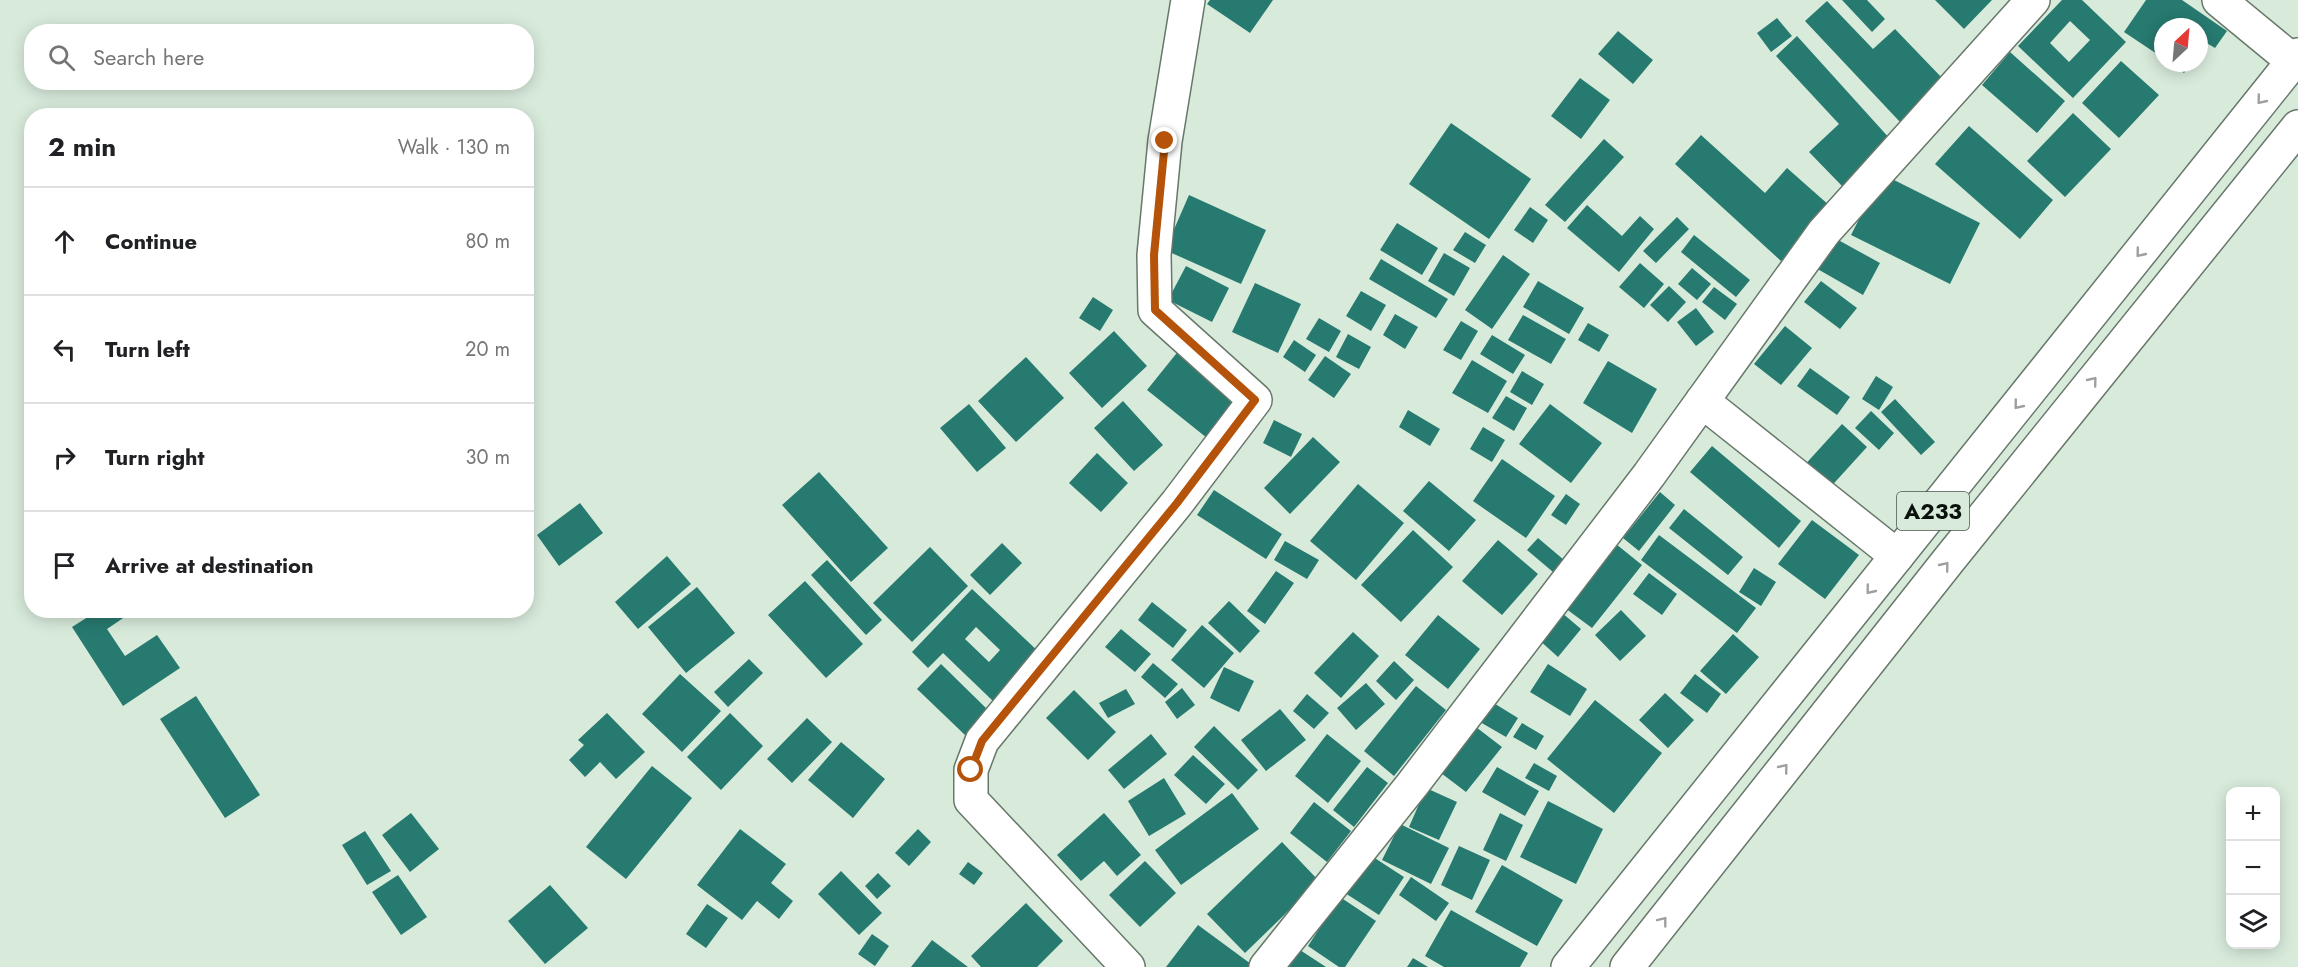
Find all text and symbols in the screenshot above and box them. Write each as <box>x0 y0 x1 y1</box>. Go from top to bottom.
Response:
north arrow <box>2154 18 2208 72</box>
search box <box>24 24 534 90</box>
icon: search <box>45 41 78 74</box>
text: Search here <box>93 41 204 73</box>
one-way arrow <box>2258 94 2269 105</box>
route end <box>1151 127 1177 153</box>
text: 2 min <box>48 128 116 166</box>
text: Walk · 130 m <box>398 133 510 162</box>
icon: ahead <box>48 225 81 258</box>
text: Continue <box>105 225 197 257</box>
text: 80 m <box>465 227 510 256</box>
one-way arrow <box>2136 246 2147 257</box>
icon: left <box>48 333 81 366</box>
text: Turn left <box>105 333 190 365</box>
text: 20 m <box>465 335 510 364</box>
one-way arrow <box>2085 377 2096 388</box>
one-way arrow <box>2014 398 2025 409</box>
icon: right <box>48 441 81 474</box>
text: Turn right <box>105 441 205 473</box>
text: 30 m <box>465 443 510 472</box>
road number: A233 <box>1897 492 1969 530</box>
icon: arrive <box>48 549 81 582</box>
text: Arrive at destination <box>105 549 314 581</box>
one-way arrow <box>1937 562 1948 573</box>
one-way arrow <box>1866 583 1877 594</box>
route start <box>957 756 983 782</box>
one-way arrow <box>1776 764 1787 775</box>
map controls <box>2226 787 2280 949</box>
button: + <box>2226 787 2280 841</box>
button: − <box>2226 841 2280 895</box>
button: layers <box>2226 895 2280 949</box>
one-way arrow <box>1655 917 1666 928</box>

